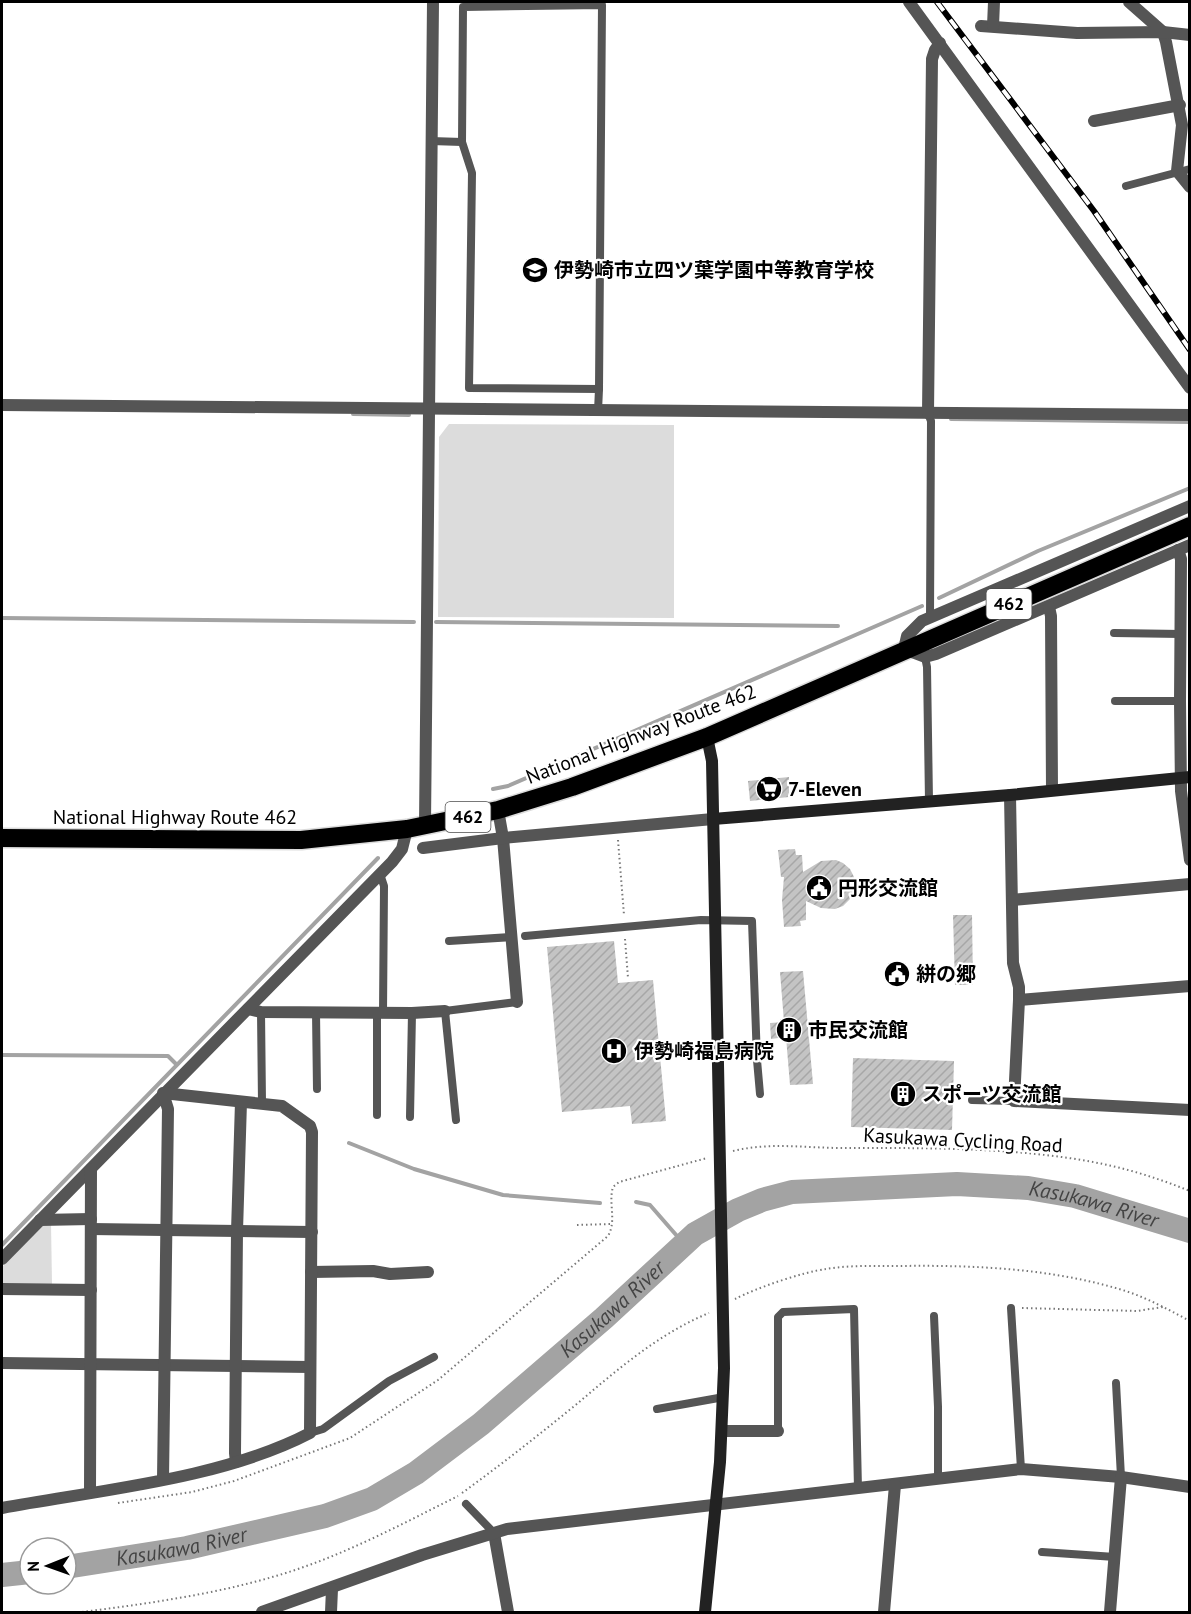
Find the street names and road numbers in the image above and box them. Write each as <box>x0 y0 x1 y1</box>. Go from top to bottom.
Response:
road number: 462 <box>986 589 1032 619</box>
street label: National Highway Route 462 <box>522 678 760 790</box>
road number: 462 <box>446 802 490 832</box>
street label: National Highway Route 462 <box>53 804 297 830</box>
street label: Kasukawa Cycling Road <box>863 1122 1063 1158</box>

